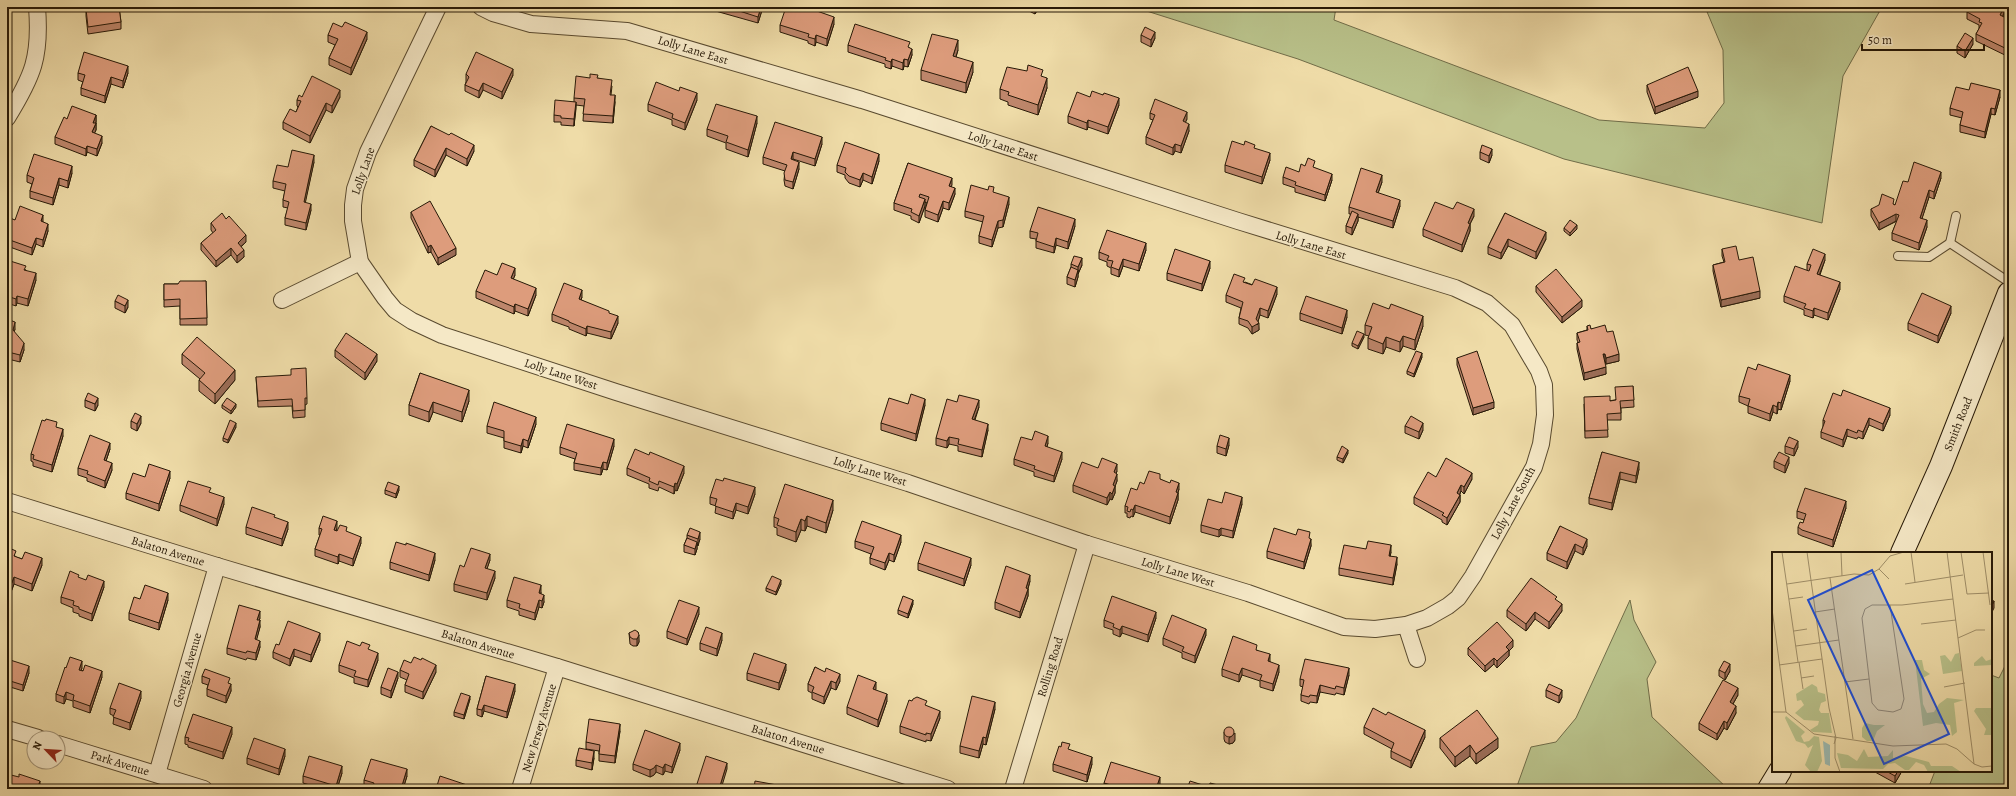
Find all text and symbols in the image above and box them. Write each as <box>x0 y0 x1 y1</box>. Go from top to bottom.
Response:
scale bar <box>1862 26 1984 52</box>
street label: Lolly Lane East <box>656 32 730 68</box>
text: 50 m <box>1868 32 1892 48</box>
street label: Lolly Lane East <box>966 127 1040 165</box>
street label: Lolly Lane <box>347 145 379 197</box>
street label: Lolly Lane East <box>1274 227 1348 263</box>
street label: Lolly Lane West <box>522 355 600 393</box>
street label: Smith Road <box>1940 394 1976 454</box>
street label: Lolly Lane West <box>831 452 909 490</box>
street label: Lolly Lane South <box>1487 463 1539 542</box>
street label: Balaton Avenue <box>129 532 207 570</box>
inset map <box>1772 552 1992 772</box>
street label: Lolly Lane West <box>1139 553 1217 591</box>
street label: Balaton Avenue <box>439 625 517 663</box>
street label: Georgia Avenue <box>169 631 205 709</box>
street label: Rolling Road <box>1033 634 1067 699</box>
street label: New Jersey Avenue <box>518 682 560 774</box>
street label: Balaton Avenue <box>749 720 827 758</box>
north arrow <box>26 730 66 770</box>
text: N <box>29 739 46 753</box>
street label: Park Avenue <box>89 746 151 780</box>

